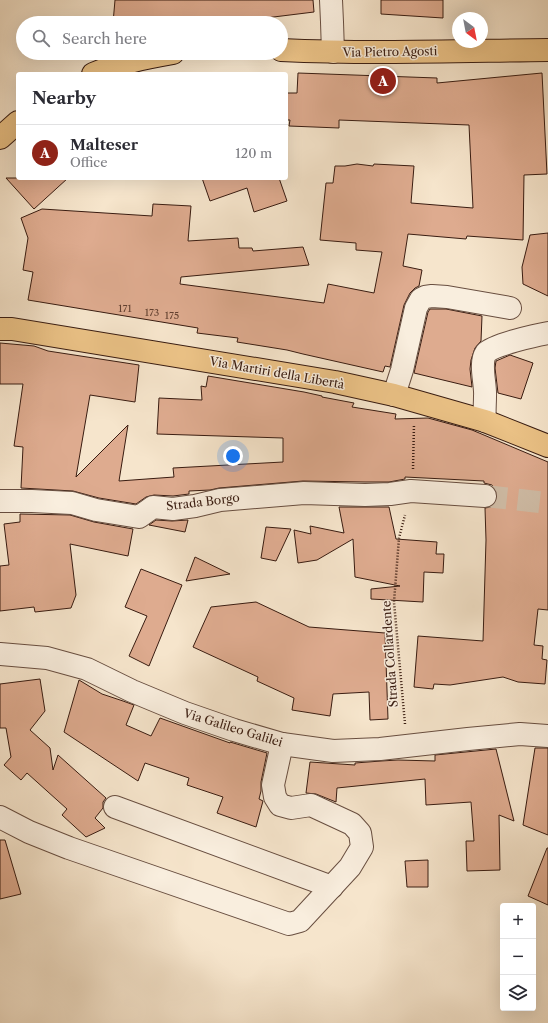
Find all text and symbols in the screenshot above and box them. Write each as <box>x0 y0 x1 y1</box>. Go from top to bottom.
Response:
north arrow <box>452 12 488 48</box>
search box <box>16 16 288 60</box>
icon: search <box>30 27 52 49</box>
text: Search here <box>62 29 147 48</box>
street label: Via Pietro Agosti <box>341 43 438 60</box>
pin: A <box>370 66 396 96</box>
text: Nearby <box>32 88 96 108</box>
text: Malteser <box>70 135 138 154</box>
text: A <box>40 145 50 161</box>
text: 120 m <box>235 145 272 161</box>
text: Office <box>70 154 107 170</box>
house number: 171 <box>118 302 132 315</box>
house number: 173 <box>145 306 159 319</box>
house number: 175 <box>165 309 179 322</box>
street label: Via Martiri della Libertà <box>208 353 346 392</box>
your location <box>223 446 243 466</box>
street label: Strada Borgo <box>165 490 240 513</box>
street label: Strada Collardente <box>378 600 401 708</box>
street label: Via Galileo Galilei <box>181 705 285 750</box>
map controls <box>500 903 536 1011</box>
button: + <box>500 903 536 939</box>
button: − <box>500 939 536 975</box>
button: layers <box>500 975 536 1011</box>

